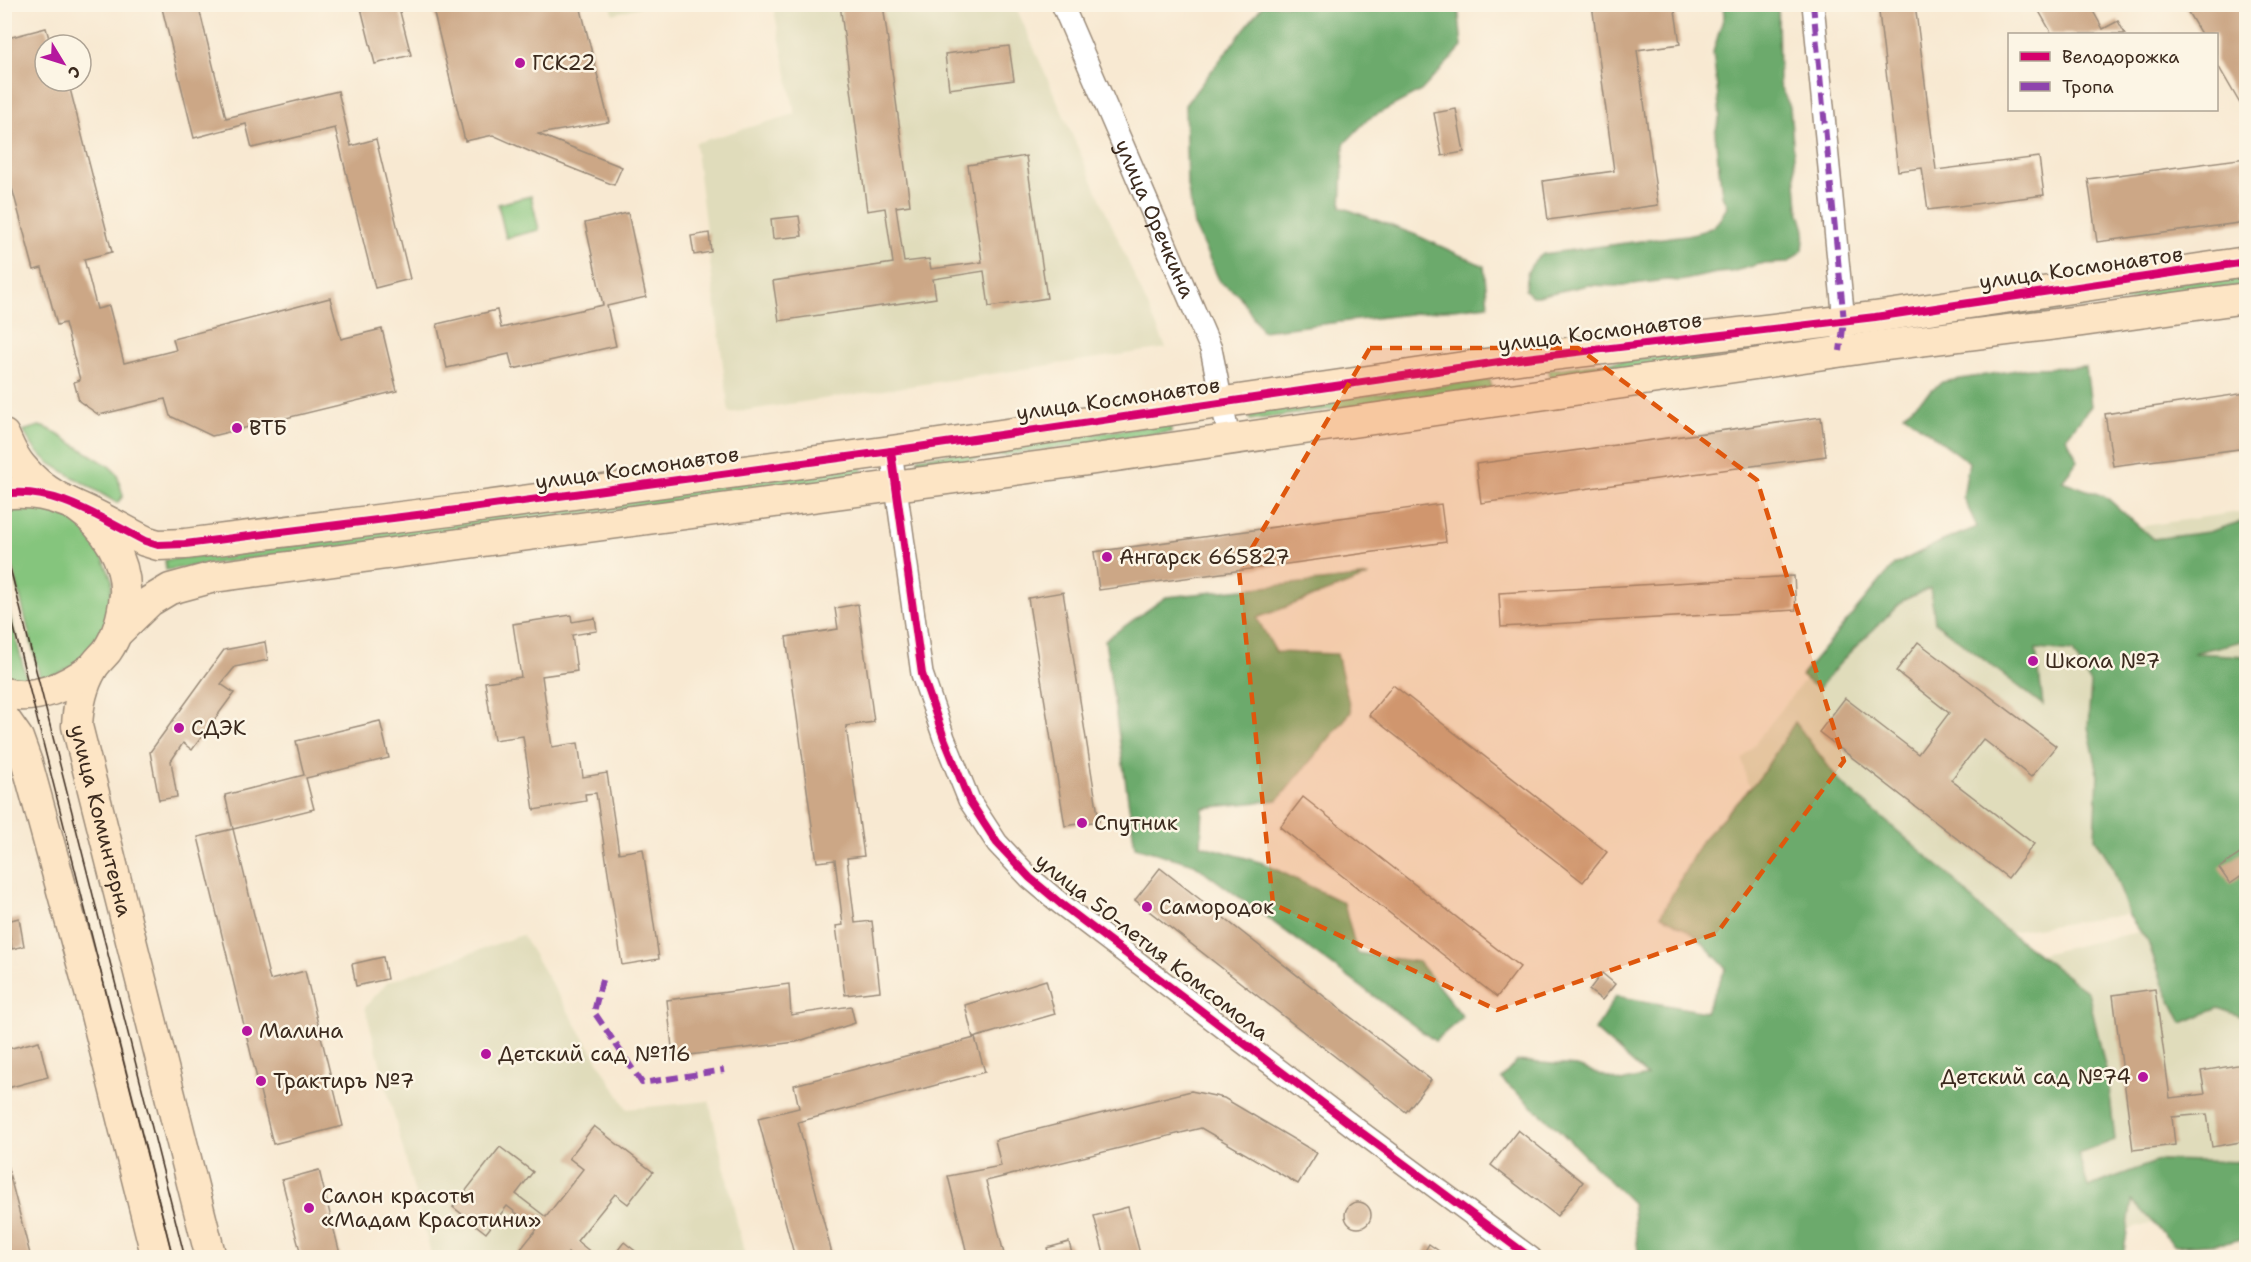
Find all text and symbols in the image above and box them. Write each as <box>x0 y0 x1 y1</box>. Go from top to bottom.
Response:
north arrow <box>33 33 93 93</box>
legend <box>2008 33 2218 111</box>
text: Велодорожка <box>2062 45 2180 69</box>
place label: ГСК22 <box>532 49 596 77</box>
marker: ГСК22 <box>513 56 527 70</box>
text: С <box>63 62 86 82</box>
text: Тропа <box>2062 75 2114 99</box>
street label: улица Оречкина <box>1108 135 1201 303</box>
street label: улица Космонавтов <box>1977 240 2185 296</box>
street label: улица Космонавтов <box>1496 306 1704 358</box>
street label: улица Космонавтов <box>1014 371 1222 427</box>
place label: ВТБ <box>249 414 287 442</box>
marker: ВТБ <box>230 421 244 435</box>
street label: улица Космонавтов <box>533 440 741 496</box>
place label: Ангарск 665827 <box>1119 543 1290 571</box>
marker: Ангарск 665827 <box>1100 550 1114 564</box>
place label: Школа №7 <box>2045 647 2160 675</box>
marker: Школа №7 <box>2026 654 2040 668</box>
place label: СДЭК <box>191 714 247 742</box>
marker: СДЭК <box>172 721 186 735</box>
street label: улица Коминтерна <box>63 722 138 920</box>
place label: Спутник <box>1094 809 1178 837</box>
marker: Спутник <box>1075 816 1089 830</box>
street label: улица 50-летия Комсомола <box>1029 847 1275 1047</box>
place label: Самородок <box>1159 893 1274 921</box>
marker: Самородок <box>1140 900 1154 914</box>
place label: Малина <box>259 1017 343 1045</box>
marker: Малина <box>240 1024 254 1038</box>
place label: Детский сад №116 <box>498 1040 691 1068</box>
marker: Детский сад №116 <box>479 1047 493 1061</box>
place label: Детский сад №74 <box>1941 1063 2131 1091</box>
place label: Трактиръ №7 <box>273 1067 415 1095</box>
marker: Детский сад №74 <box>2136 1070 2150 1084</box>
marker: Трактиръ №7 <box>254 1074 268 1088</box>
place label: Салон красоты «Мадам Красотини» <box>321 1182 541 1234</box>
marker: Салон красоты «Мадам Красотини» <box>302 1201 316 1215</box>

